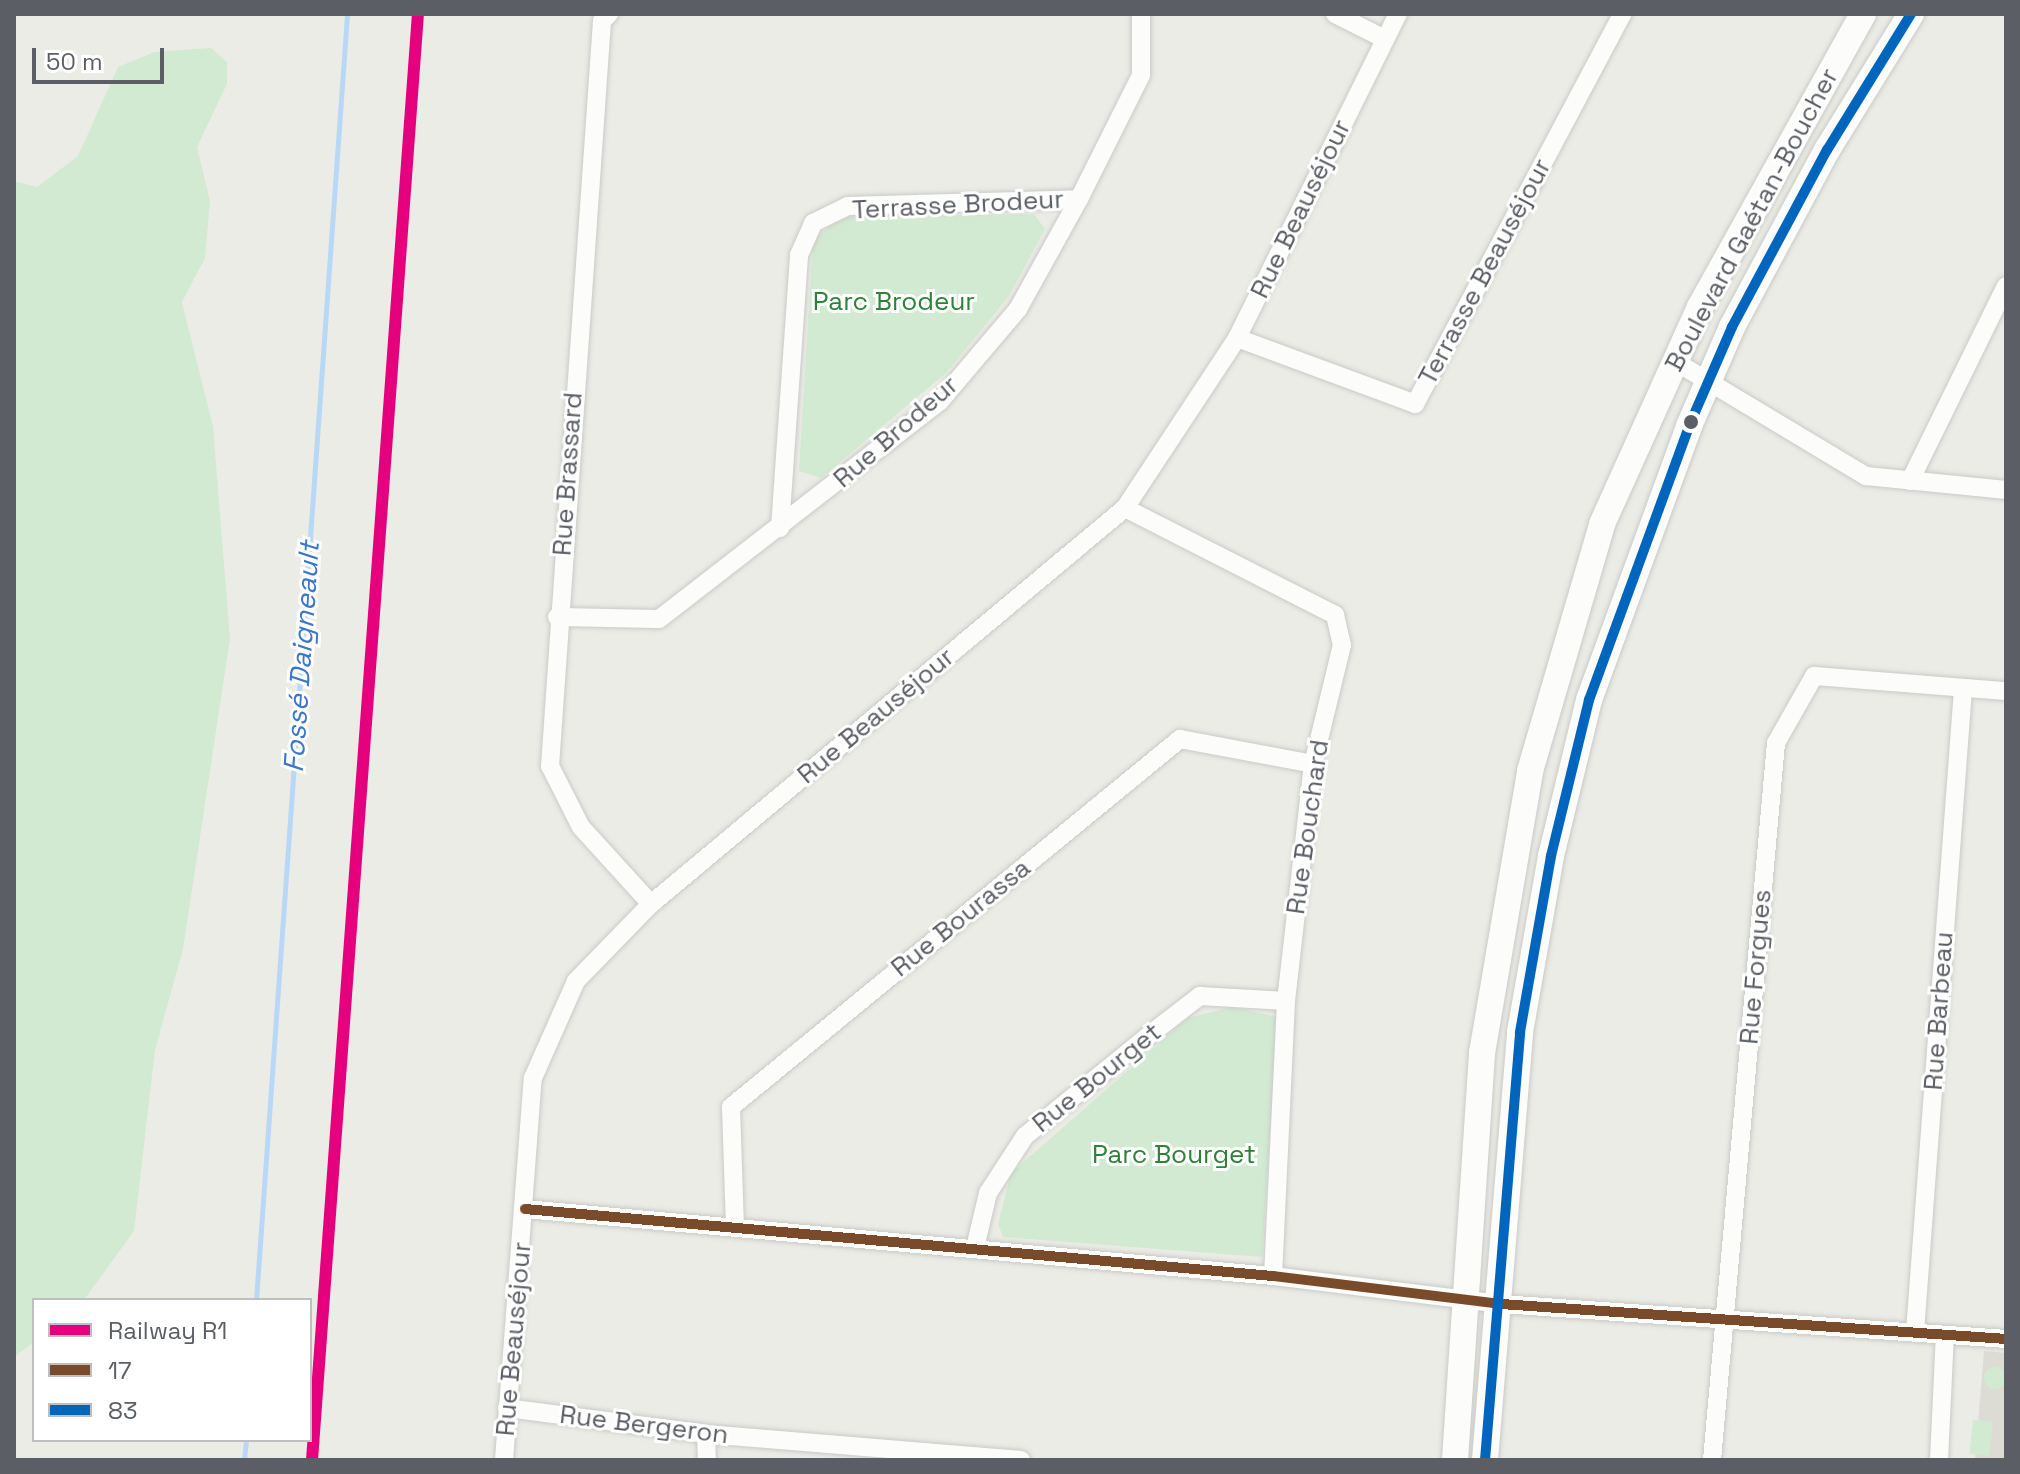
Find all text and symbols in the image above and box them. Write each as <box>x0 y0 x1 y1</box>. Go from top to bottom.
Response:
scale bar <box>36 32 168 82</box>
text: 50 m <box>46 46 103 77</box>
street label: Boulevard Gaétan-Boucher <box>1659 63 1845 377</box>
street label: Rue Beauséjour <box>1244 115 1358 303</box>
street label: Terrasse Beauséjour <box>1412 153 1558 391</box>
street label: Terrasse Brodeur <box>851 184 1065 226</box>
park label: Parc Brodeur <box>813 286 975 318</box>
street label: Rue Brodeur <box>827 369 965 495</box>
street label: Rue Brassard <box>547 391 589 557</box>
unlabelled marker <box>1683 414 1699 430</box>
water label: Fossé Daigneault <box>276 540 326 774</box>
street label: Rue Beauséjour <box>791 641 961 791</box>
street label: Rue Bouchard <box>1280 738 1336 916</box>
street label: Rue Bourassa <box>885 852 1037 984</box>
street label: Rue Forgues <box>1734 888 1778 1046</box>
street label: Rue Barbeau <box>1918 931 1960 1091</box>
street label: Rue Bourget <box>1026 1017 1168 1139</box>
park label: Parc Bourget <box>1092 1139 1256 1171</box>
street label: Rue Beauséjour <box>490 1241 538 1437</box>
legend <box>32 1298 312 1442</box>
text: Railway R1 <box>108 1315 227 1346</box>
text: 17 <box>108 1355 132 1386</box>
text: 83 <box>108 1395 137 1426</box>
street label: Rue Bergeron <box>558 1399 730 1451</box>

